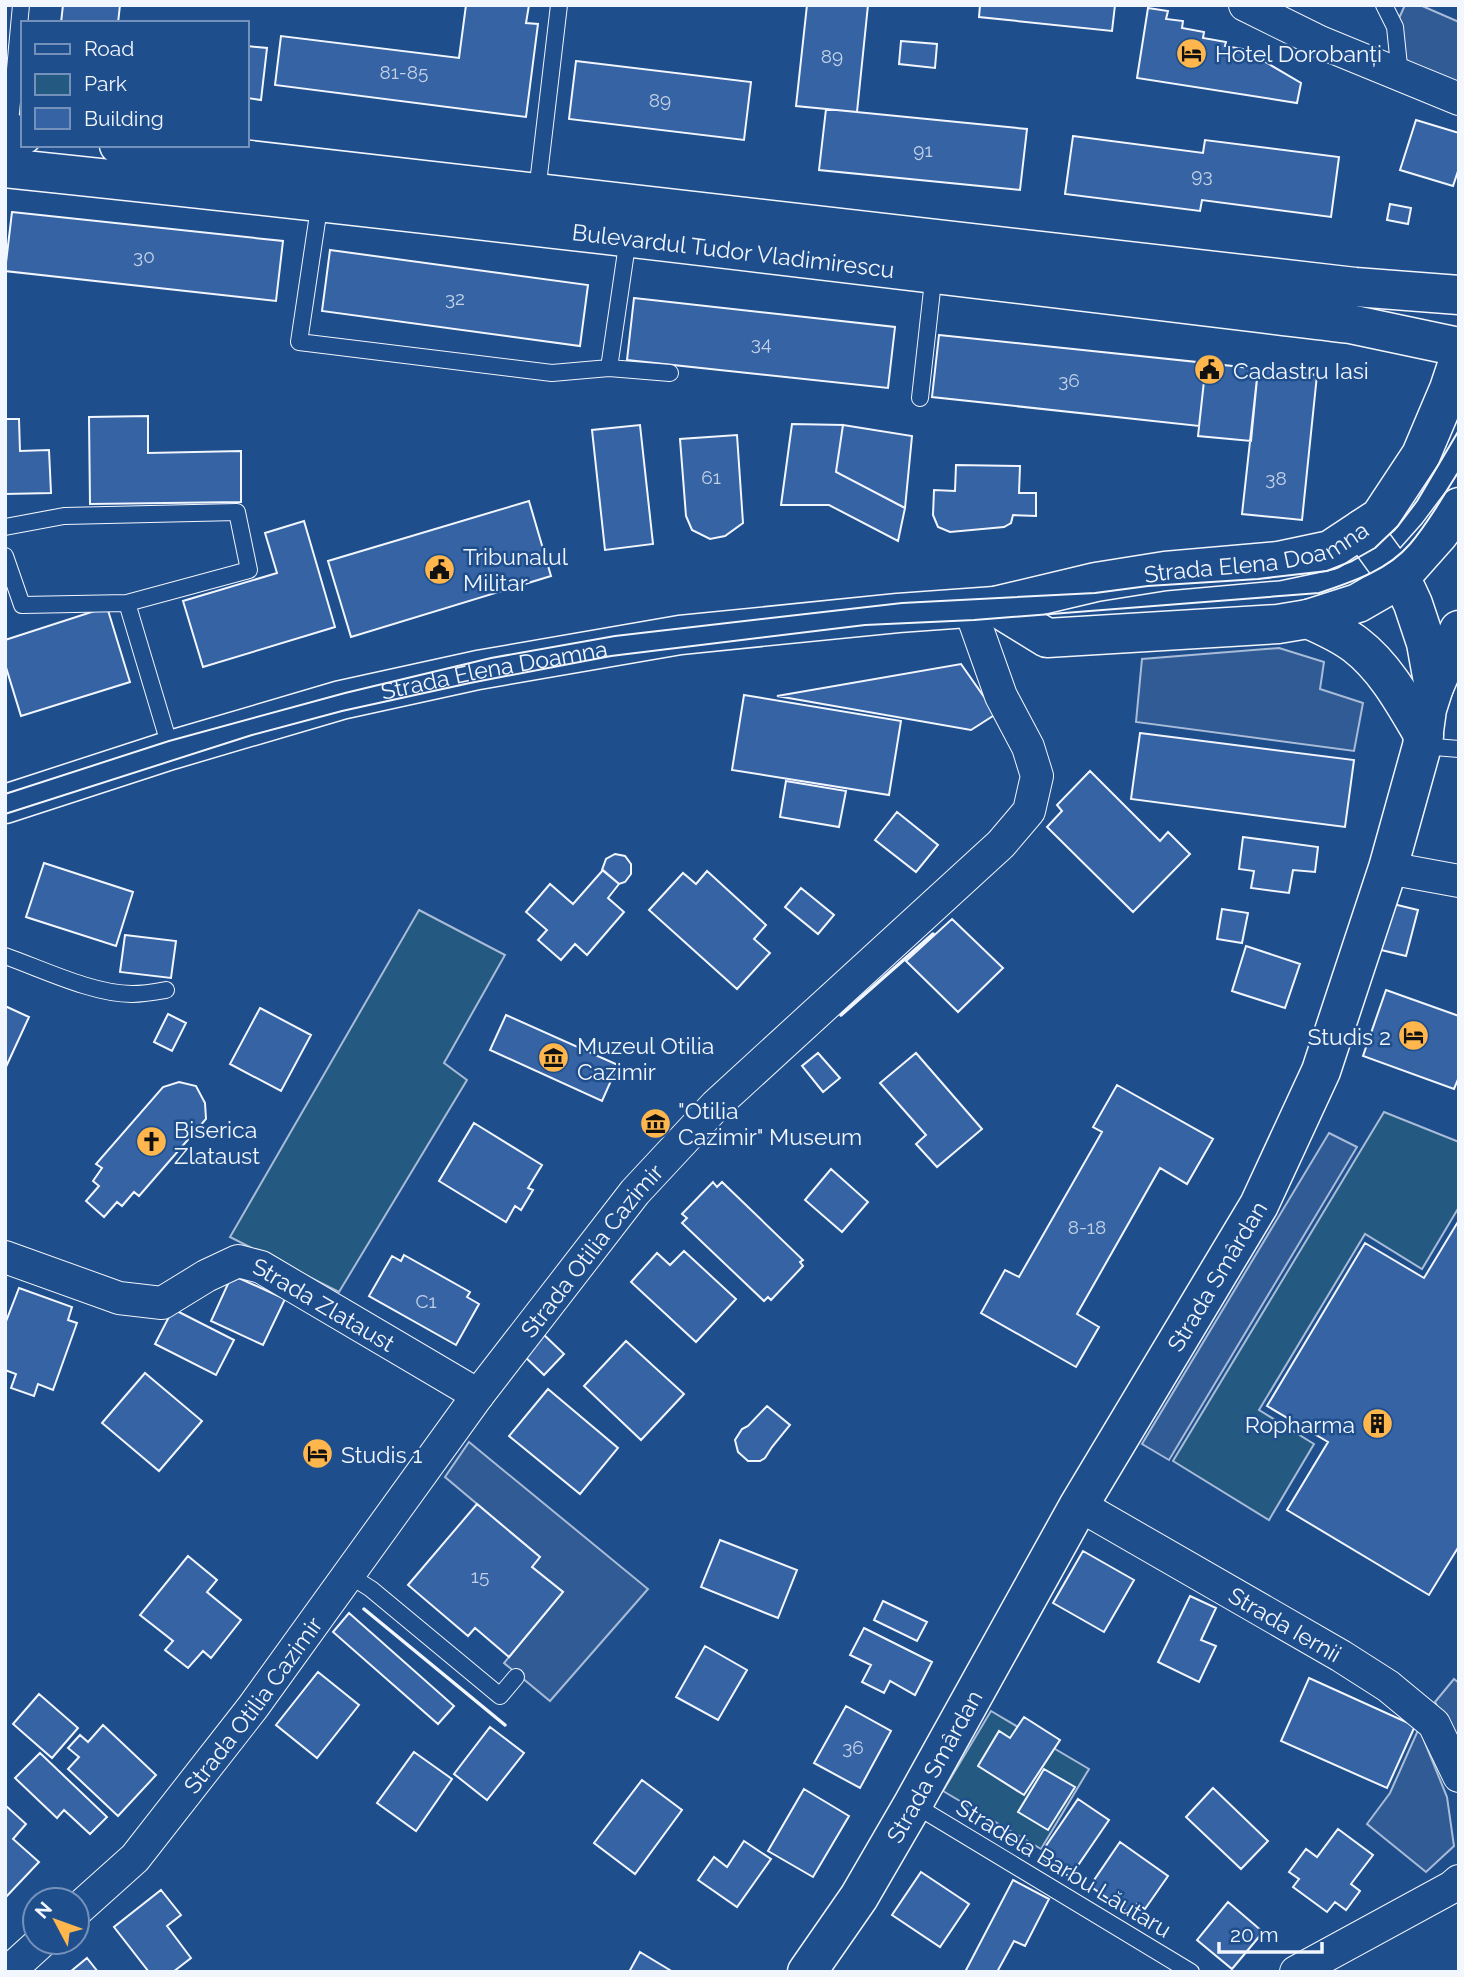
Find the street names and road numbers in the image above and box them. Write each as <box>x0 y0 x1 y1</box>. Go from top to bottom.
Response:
street label: Bulevardul Tudor Vladimirescu <box>571 218 896 283</box>
street label: Strada Elena Doamna <box>1142 515 1373 588</box>
street label: Strada Elena Doamna <box>378 634 609 704</box>
street label: Strada Otilia Cazimir <box>514 1158 668 1342</box>
street label: Strada Smârdan <box>1161 1196 1272 1356</box>
street label: Strada Zlataust <box>250 1252 400 1357</box>
street label: Strada Iernii <box>1224 1581 1346 1667</box>
street label: Strada Otilia Cazimir <box>178 1611 327 1798</box>
street label: Strada Smârdan <box>880 1685 987 1847</box>
street label: Stradela Barbu Lăutaru <box>952 1793 1176 1943</box>

